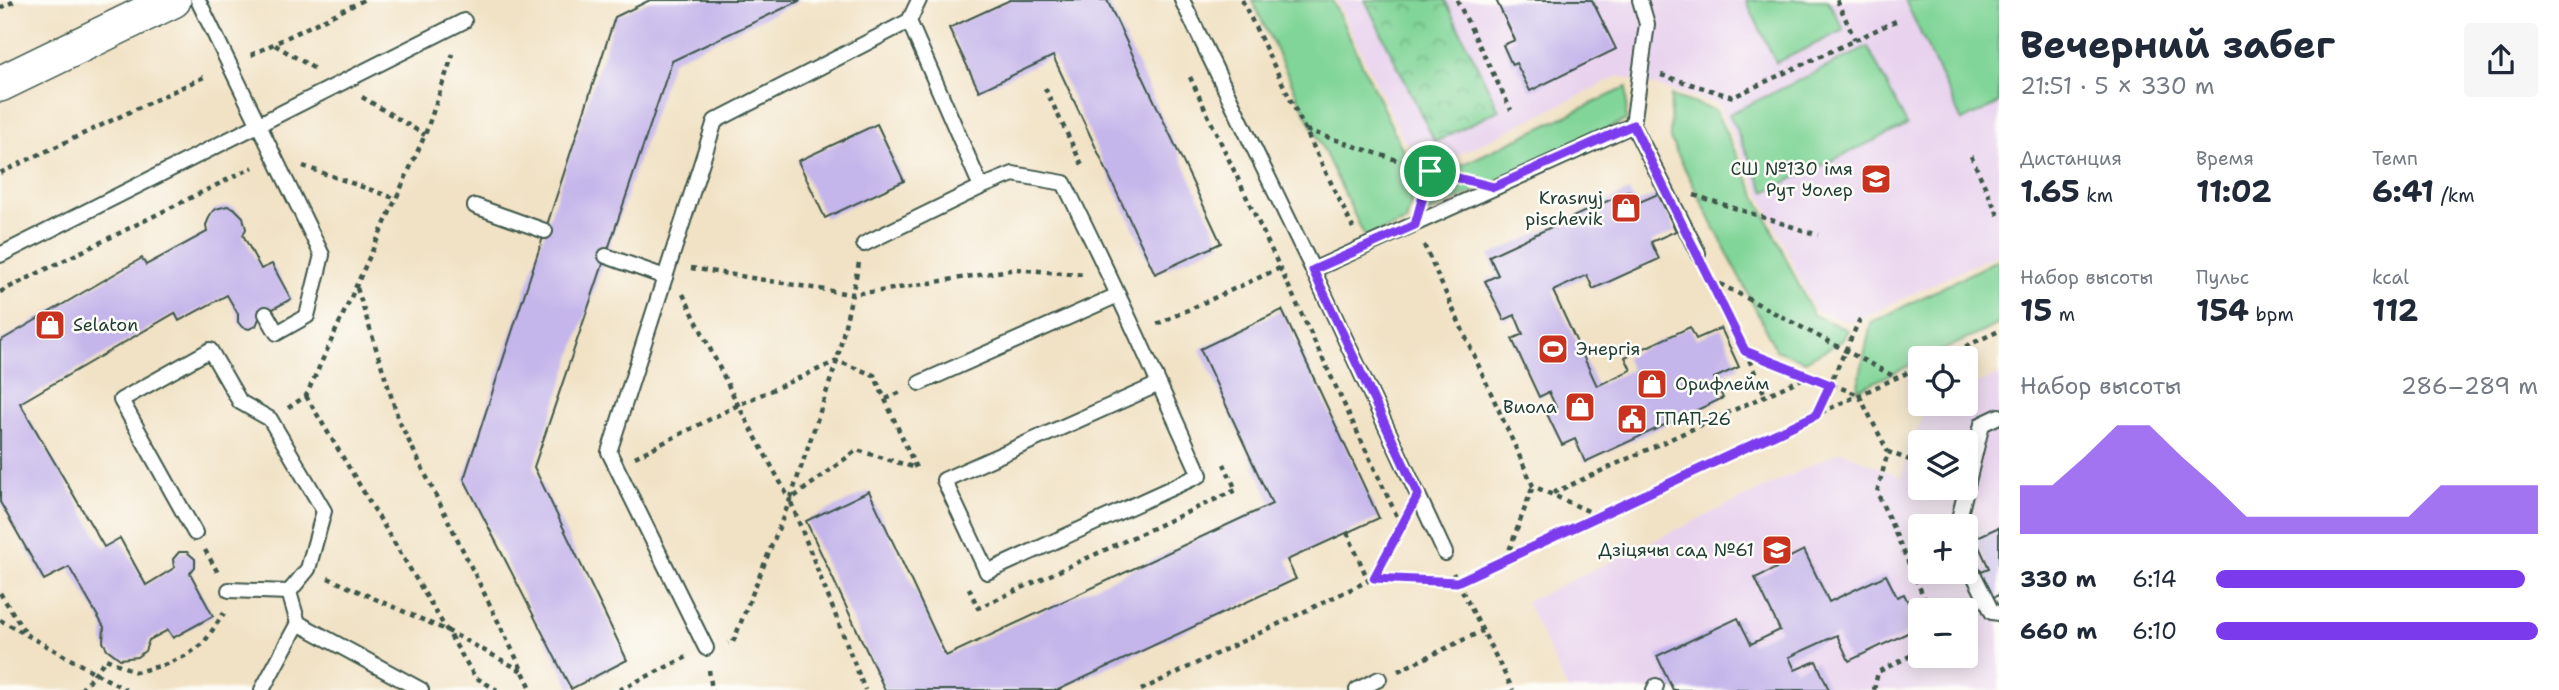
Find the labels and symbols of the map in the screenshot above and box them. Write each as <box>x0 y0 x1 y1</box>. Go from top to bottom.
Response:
pin <box>1400 141 1460 201</box>
place label: СШ №130 імя Рут Уолер <box>1730 157 1853 202</box>
school or university icon: СШ №130 імя Рут Уолер <box>1859 162 1893 196</box>
place label: Krasnyj pischevik <box>1525 186 1603 231</box>
shop icon: Krasnyj pischevik <box>1609 191 1643 225</box>
shop icon: Selaton <box>33 308 67 342</box>
place label: Selaton <box>73 313 138 337</box>
sports icon: Энергія <box>1536 332 1570 366</box>
place label: Энергія <box>1576 337 1640 361</box>
shop icon: Орифлейм <box>1635 367 1669 401</box>
place label: Орифлейм <box>1675 372 1769 396</box>
shop icon: Виола <box>1563 390 1597 424</box>
place label: Виола <box>1503 395 1557 419</box>
public building icon: ГПАП-26 <box>1615 402 1649 436</box>
place label: ГПАП-26 <box>1655 407 1731 431</box>
school or university icon: Дзіцячы сад №61 <box>1760 533 1794 567</box>
place label: Дзіцячы сад №61 <box>1598 538 1754 562</box>

